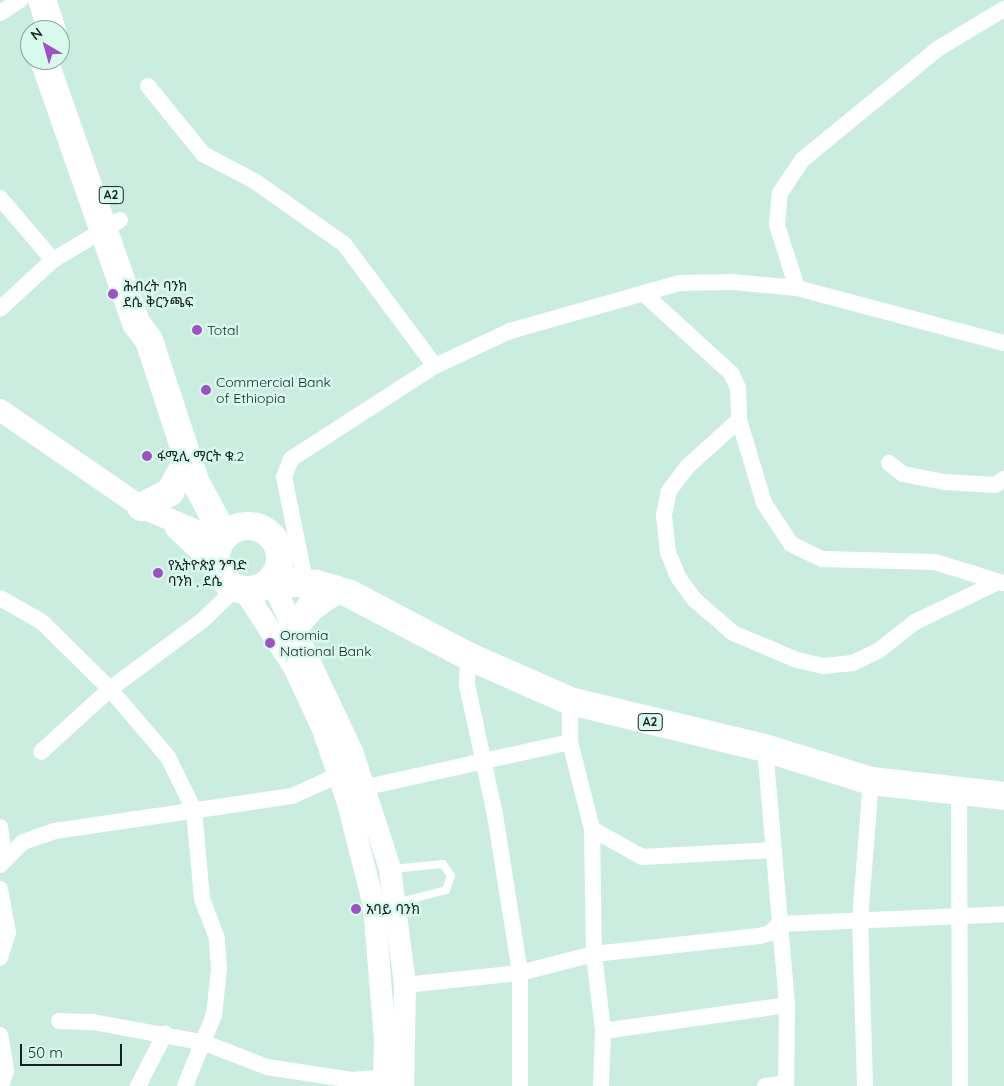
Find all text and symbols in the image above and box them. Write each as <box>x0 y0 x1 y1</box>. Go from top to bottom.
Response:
north arrow <box>20 20 70 70</box>
text: N <box>27 24 46 44</box>
road number: A2 <box>98 186 124 204</box>
place label: ሕብረት ባንክ ደሴ ቅርንጫፍ <box>123 278 193 310</box>
marker: ሕብረት ባንክ ደሴ ቅርንጫፍ <box>107 288 119 300</box>
place label: Total <box>207 322 239 338</box>
marker: Total <box>191 324 203 336</box>
place label: Commercial Bank of Ethiopia <box>216 374 331 407</box>
marker: Commercial Bank of Ethiopia <box>200 384 212 396</box>
place label: ፋሚሊ ማርት ቁ.2 <box>157 448 244 464</box>
marker: ፋሚሊ ማርት ቁ.2 <box>141 450 153 462</box>
place label: የኢትዮጵያ ንግድ ባንክ , ደሴ <box>168 557 247 590</box>
marker: የኢትዮጵያ ንግድ ባንክ , ደሴ <box>152 567 164 579</box>
place label: Oromia National Bank <box>280 627 372 660</box>
marker: Oromia National Bank <box>264 637 276 649</box>
road number: A2 <box>638 712 662 732</box>
place label: አባይ ባንክ <box>366 901 420 917</box>
marker: አባይ ባንክ <box>350 903 362 915</box>
scale bar <box>22 1034 125 1066</box>
text: 50 m <box>28 1043 63 1062</box>

